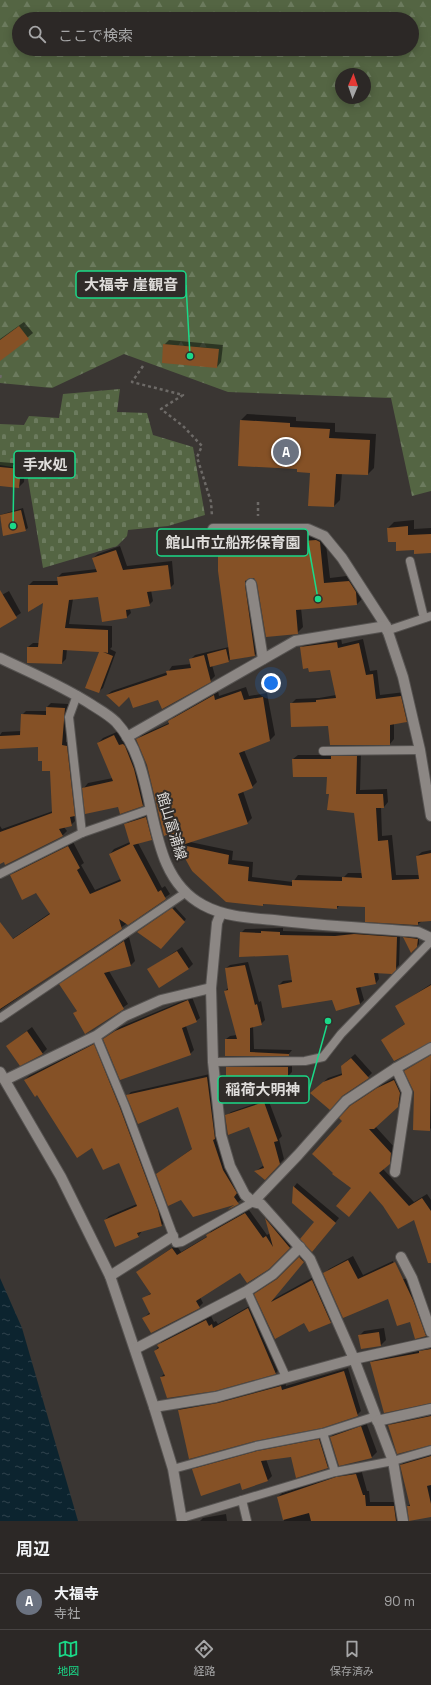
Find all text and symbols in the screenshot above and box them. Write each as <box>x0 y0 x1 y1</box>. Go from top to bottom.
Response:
search box <box>12 12 419 56</box>
icon: search <box>26 23 48 45</box>
text: ここで検索 <box>58 26 133 45</box>
north arrow <box>335 68 371 104</box>
callout: 大福寺 崖観音 <box>76 271 186 298</box>
text: 大福寺 崖観音 <box>84 275 178 294</box>
pin: A <box>273 437 299 467</box>
callout: 手水処 <box>14 451 75 478</box>
text: 手水処 <box>22 455 68 474</box>
callout: 館山市立船形保育園 <box>157 529 308 556</box>
text: 館山市立船形保育園 <box>165 533 301 552</box>
your location <box>261 673 281 693</box>
street label: 館山富浦線 <box>153 790 191 862</box>
callout: 稲荷大明神 <box>218 1076 309 1103</box>
text: 稲荷大明神 <box>225 1080 301 1099</box>
text: 周辺 <box>16 1538 50 1560</box>
text: 大福寺 <box>54 1584 99 1603</box>
text: A <box>25 1593 33 1610</box>
text: 90 m <box>384 1593 415 1610</box>
text: 寺社 <box>54 1605 80 1622</box>
tab: 地図 <box>57 1638 79 1678</box>
tab: 経路 <box>193 1638 215 1678</box>
tab: 保存済み <box>330 1638 374 1678</box>

